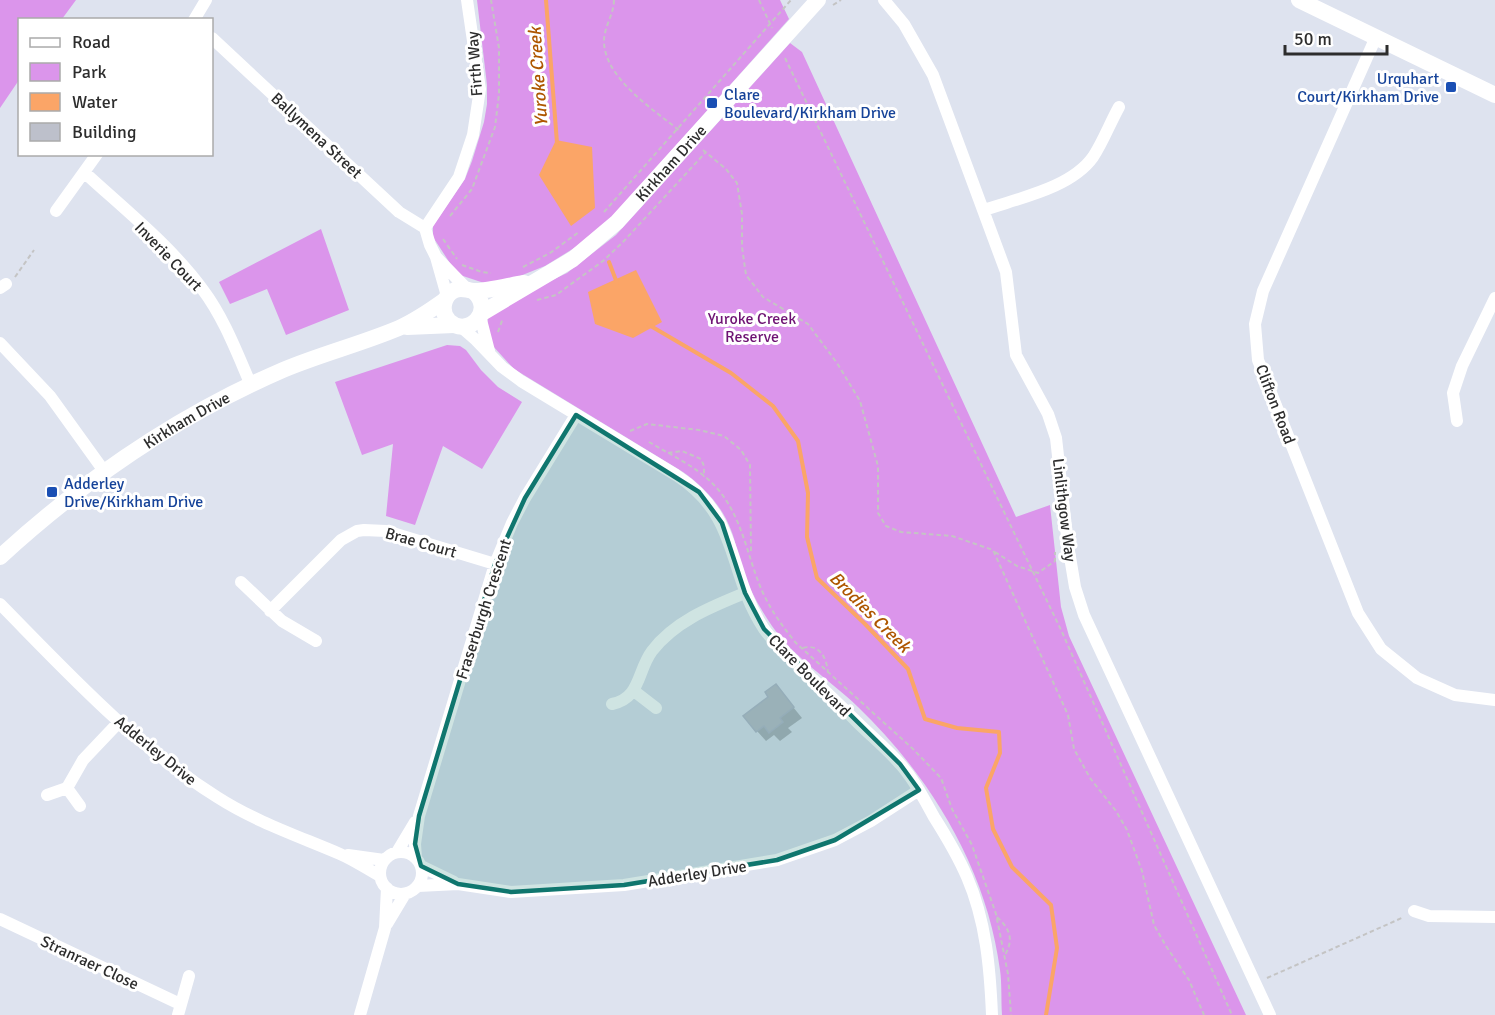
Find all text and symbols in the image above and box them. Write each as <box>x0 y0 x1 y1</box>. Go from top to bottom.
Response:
legend <box>18 18 213 156</box>
scale bar <box>1285 18 1387 56</box>
water label: Yuroke Creek <box>523 25 552 127</box>
text: 50 m <box>1294 28 1332 50</box>
street label: Firth Way <box>463 30 487 97</box>
text: Road <box>72 31 111 53</box>
text: Park <box>72 61 107 83</box>
place label: Urquhart Court/Kirkham Drive <box>1297 69 1439 107</box>
marker: Urquhart Court/Kirkham Drive <box>1444 80 1458 94</box>
place label: Clare Boulevard/Kirkham Drive <box>724 85 896 123</box>
street label: Ballymena Street <box>267 88 366 183</box>
text: Water <box>72 91 118 113</box>
marker: Clare Boulevard/Kirkham Drive <box>705 96 719 110</box>
text: Building <box>72 121 136 143</box>
street label: Kirkham Drive <box>631 121 711 206</box>
street label: Inverie Court <box>130 218 207 296</box>
park label: Yuroke Creek Reserve <box>708 309 796 347</box>
street label: Clifton Road <box>1251 362 1299 447</box>
street label: Kirkham Drive <box>140 388 234 454</box>
street label: Linlithgow Way <box>1048 457 1080 564</box>
place label: Adderley Drive/Kirkham Drive <box>64 474 203 512</box>
marker: Adderley Drive/Kirkham Drive <box>45 485 59 499</box>
street label: Brae Court <box>383 523 459 563</box>
street label: Fraserburgh Crescent <box>452 536 516 682</box>
water label: Brodies Creek <box>825 567 917 659</box>
street label: Clare Boulevard <box>764 630 855 721</box>
street label: Adderley Drive <box>110 712 200 790</box>
street label: Adderley Drive <box>646 856 748 892</box>
street label: Stranraer Close <box>37 931 142 994</box>

